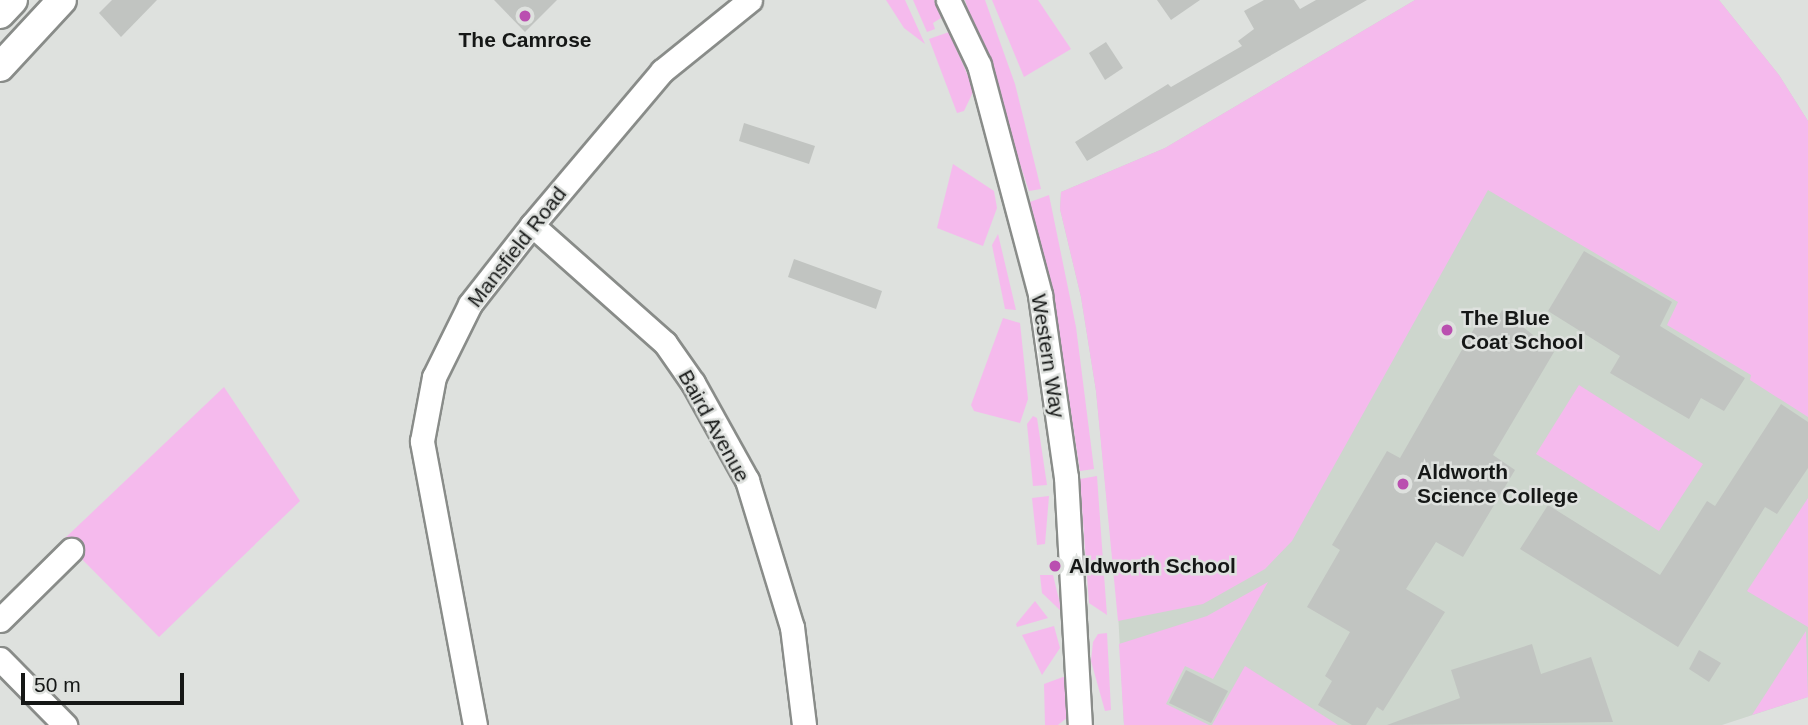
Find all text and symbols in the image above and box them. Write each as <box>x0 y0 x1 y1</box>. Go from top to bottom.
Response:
marker: The Camrose <box>517 8 533 24</box>
place label: The Camrose <box>458 27 592 53</box>
street label: Mansfield Road <box>462 182 572 312</box>
street label: Western Way <box>1026 292 1070 420</box>
place label: The Blue Coat School <box>1461 305 1584 355</box>
marker: The Blue Coat School <box>1439 322 1455 338</box>
street label: Baird Avenue <box>673 365 755 487</box>
place label: Aldworth Science College <box>1417 459 1578 509</box>
marker: Aldworth Science College <box>1395 476 1411 492</box>
place label: Aldworth School <box>1069 553 1236 579</box>
marker: Aldworth School <box>1047 558 1063 574</box>
scale bar <box>24 658 187 702</box>
text: 50 m <box>34 673 81 696</box>

